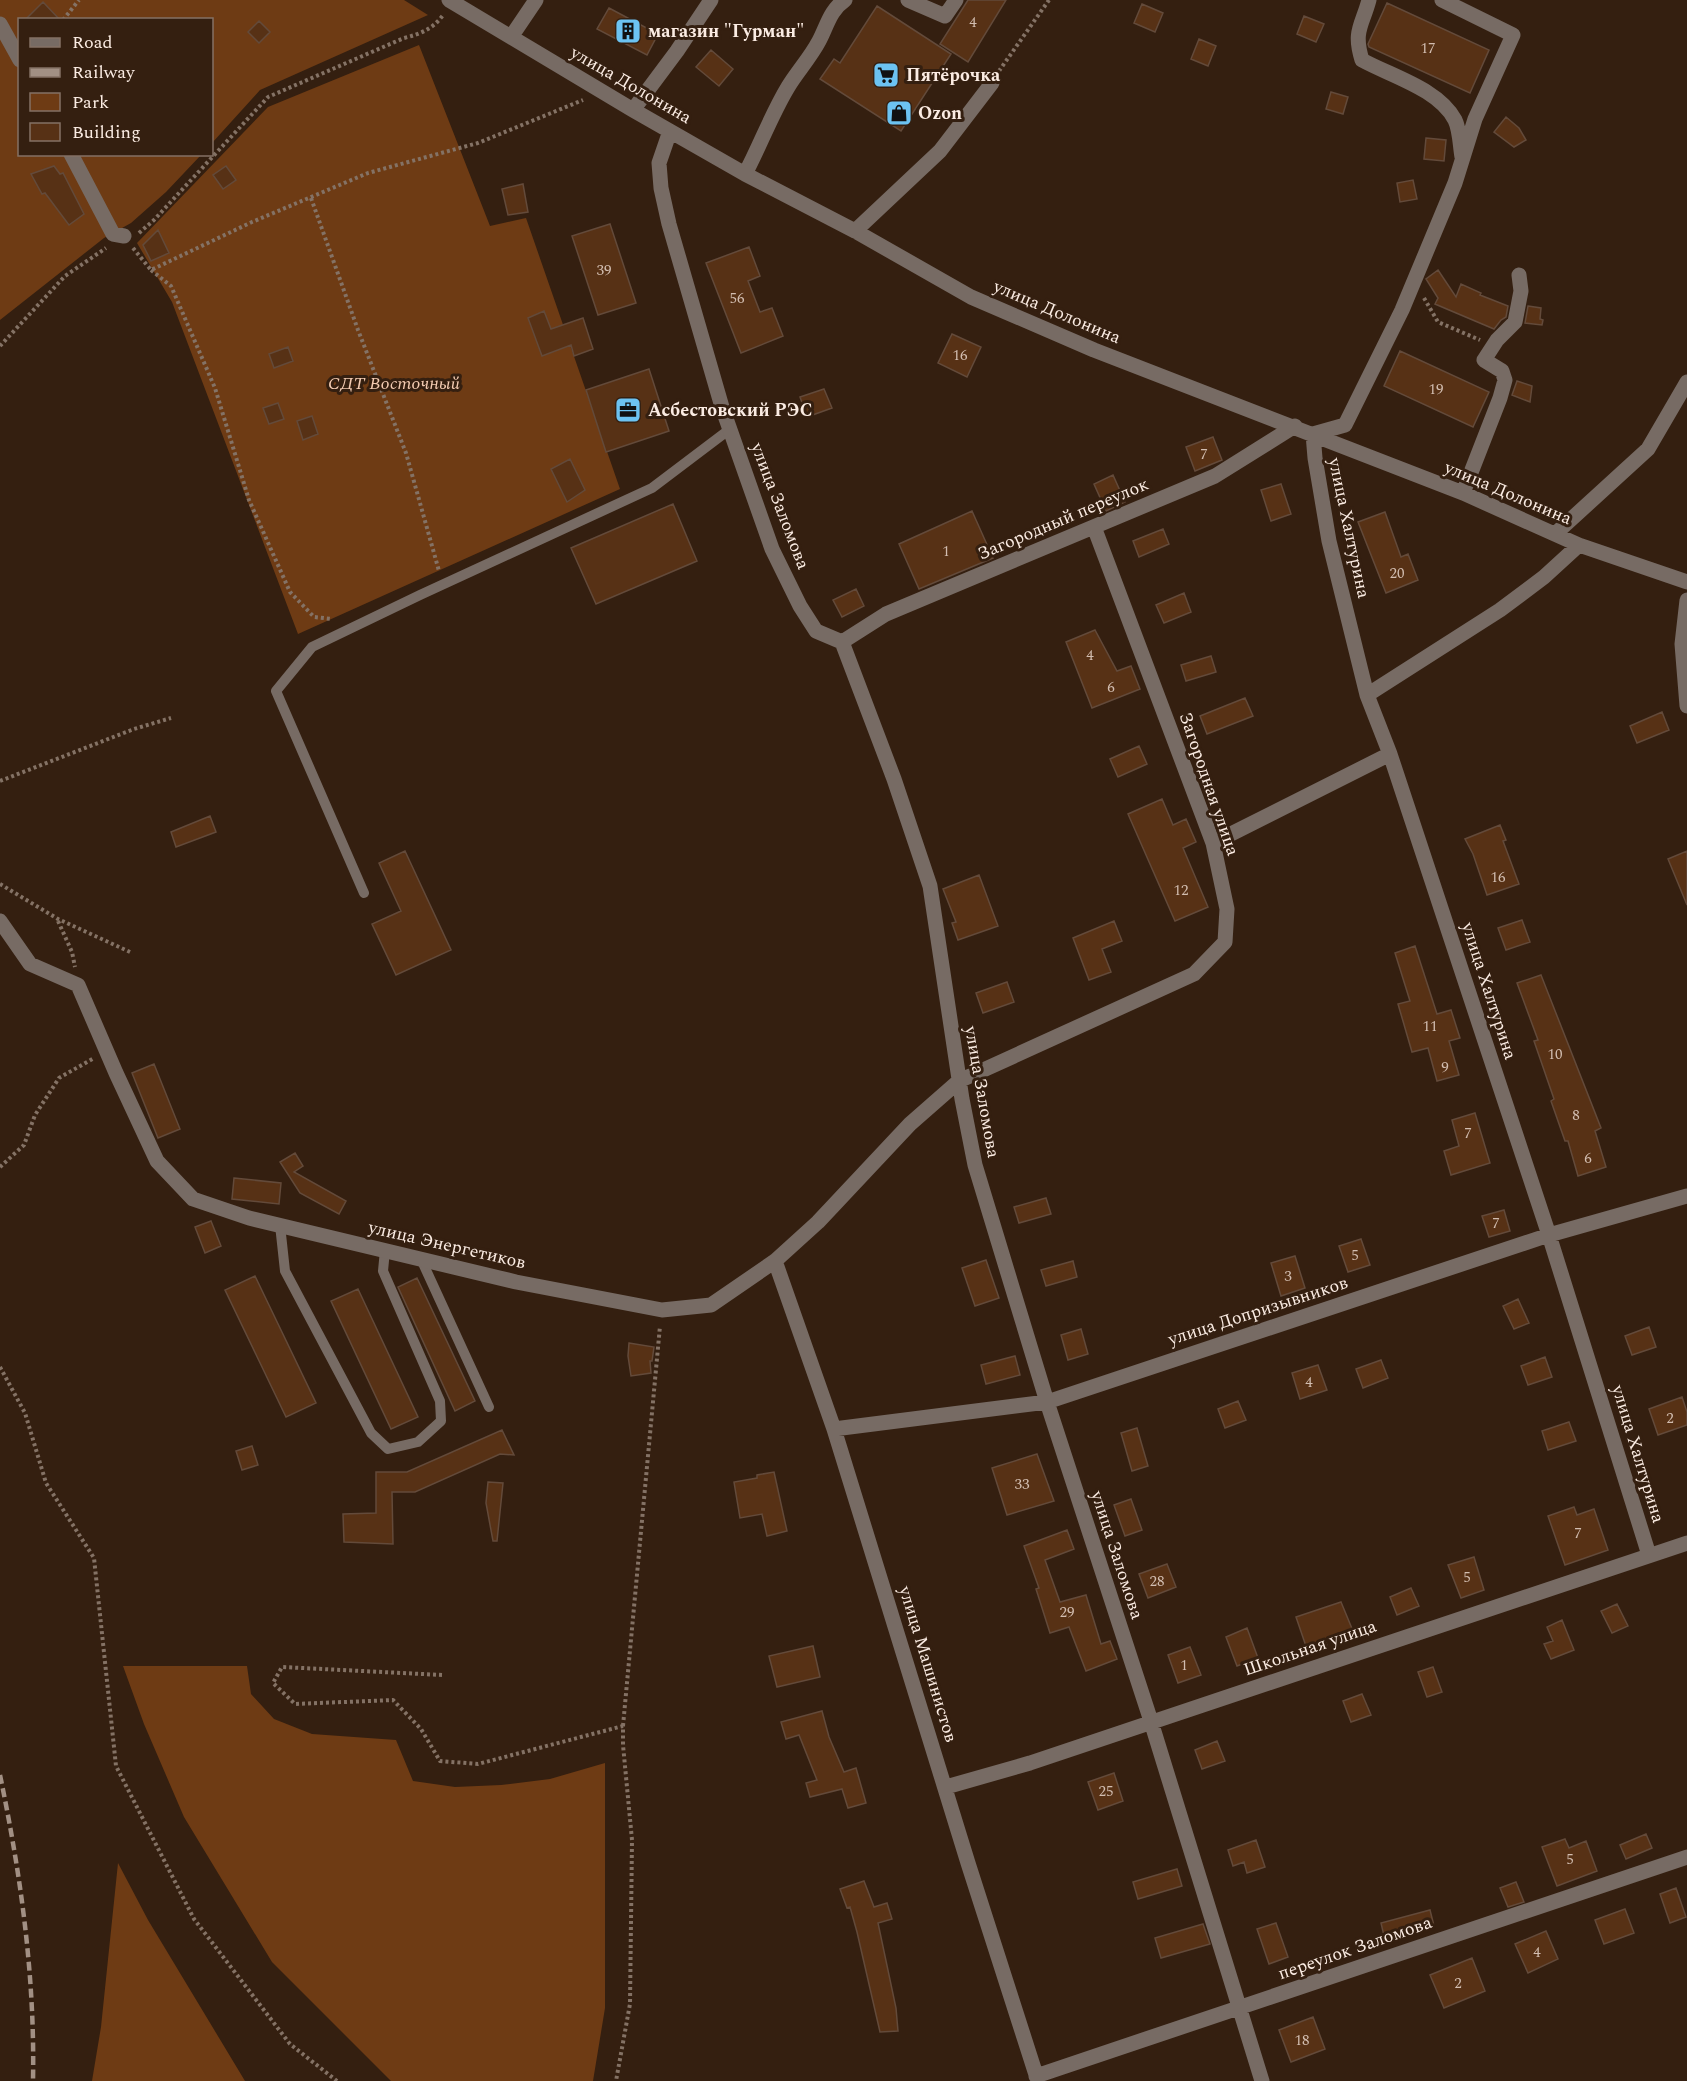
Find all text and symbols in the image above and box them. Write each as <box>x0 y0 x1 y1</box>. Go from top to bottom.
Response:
house number: 4 <box>969 11 977 34</box>
building icon: магазин "Гурман" <box>613 16 643 46</box>
legend <box>18 18 213 156</box>
place label: магазин "Гурман" <box>648 18 804 45</box>
text: Road <box>72 29 113 56</box>
house number: 17 <box>1420 37 1436 60</box>
street label: улица Долонина <box>564 39 697 131</box>
text: Railway <box>72 59 136 86</box>
supermarket icon: Пятёрочка <box>871 60 901 90</box>
place label: Пятёрочка <box>906 62 1001 89</box>
text: Park <box>72 89 109 116</box>
shop icon: Ozon <box>884 98 914 128</box>
place label: Ozon <box>918 100 962 127</box>
text: Building <box>72 119 141 146</box>
house number: 39 <box>596 259 612 282</box>
street label: улица Долонина <box>988 273 1125 351</box>
house number: 56 <box>729 287 745 310</box>
house number: 16 <box>952 344 968 367</box>
park label: СДТ Восточный <box>328 370 460 397</box>
house number: 19 <box>1428 378 1444 401</box>
office icon: Асбестовский РЭС <box>613 395 643 425</box>
place label: Асбестовский РЭС <box>648 397 813 424</box>
street label: улица Заломова <box>743 438 817 573</box>
house number: 7 <box>1200 443 1208 466</box>
street label: улица Халтурина <box>1321 454 1377 601</box>
street label: улица Долонина <box>1439 454 1576 532</box>
street label: Загородный переулок <box>973 471 1153 567</box>
house number: 1 <box>942 540 950 563</box>
house number: 20 <box>1389 562 1405 585</box>
house number: 4 <box>1086 644 1094 667</box>
house number: 6 <box>1107 676 1115 699</box>
street label: Загородная улица <box>1172 709 1246 860</box>
house number: 16 <box>1490 866 1506 889</box>
house number: 12 <box>1173 879 1189 902</box>
street label: улица Халтурина <box>1454 918 1524 1063</box>
house number: 11 <box>1422 1015 1438 1038</box>
street label: улица Заломова <box>957 1023 1007 1160</box>
house number: 10 <box>1547 1043 1563 1066</box>
house number: 9 <box>1441 1056 1449 1079</box>
house number: 8 <box>1572 1104 1580 1127</box>
house number: 7 <box>1464 1122 1472 1145</box>
house number: 6 <box>1584 1147 1592 1170</box>
house number: 7 <box>1492 1212 1500 1235</box>
street label: улица Энергетиков <box>365 1214 528 1276</box>
house number: 5 <box>1351 1244 1359 1267</box>
house number: 3 <box>1284 1265 1292 1288</box>
street label: улица Допризывников <box>1164 1269 1351 1353</box>
house number: 4 <box>1305 1371 1313 1394</box>
street label: улица Халтурина <box>1604 1381 1672 1526</box>
house number: 2 <box>1666 1407 1674 1430</box>
house number: 33 <box>1014 1473 1030 1496</box>
street label: улица Заломова <box>1083 1486 1151 1623</box>
house number: 7 <box>1574 1522 1582 1545</box>
house number: 5 <box>1463 1566 1471 1589</box>
house number: 28 <box>1149 1570 1165 1593</box>
street label: улица Машинистов <box>891 1582 965 1745</box>
house number: 29 <box>1059 1601 1075 1624</box>
street label: Школьная улица <box>1240 1613 1380 1683</box>
house number: 1 <box>1180 1654 1188 1677</box>
house number: 25 <box>1098 1780 1114 1803</box>
house number: 5 <box>1566 1848 1574 1871</box>
street label: переулок Заломова <box>1274 1909 1436 1987</box>
house number: 4 <box>1533 1941 1541 1964</box>
house number: 2 <box>1454 1972 1462 1995</box>
house number: 18 <box>1294 2029 1310 2052</box>

